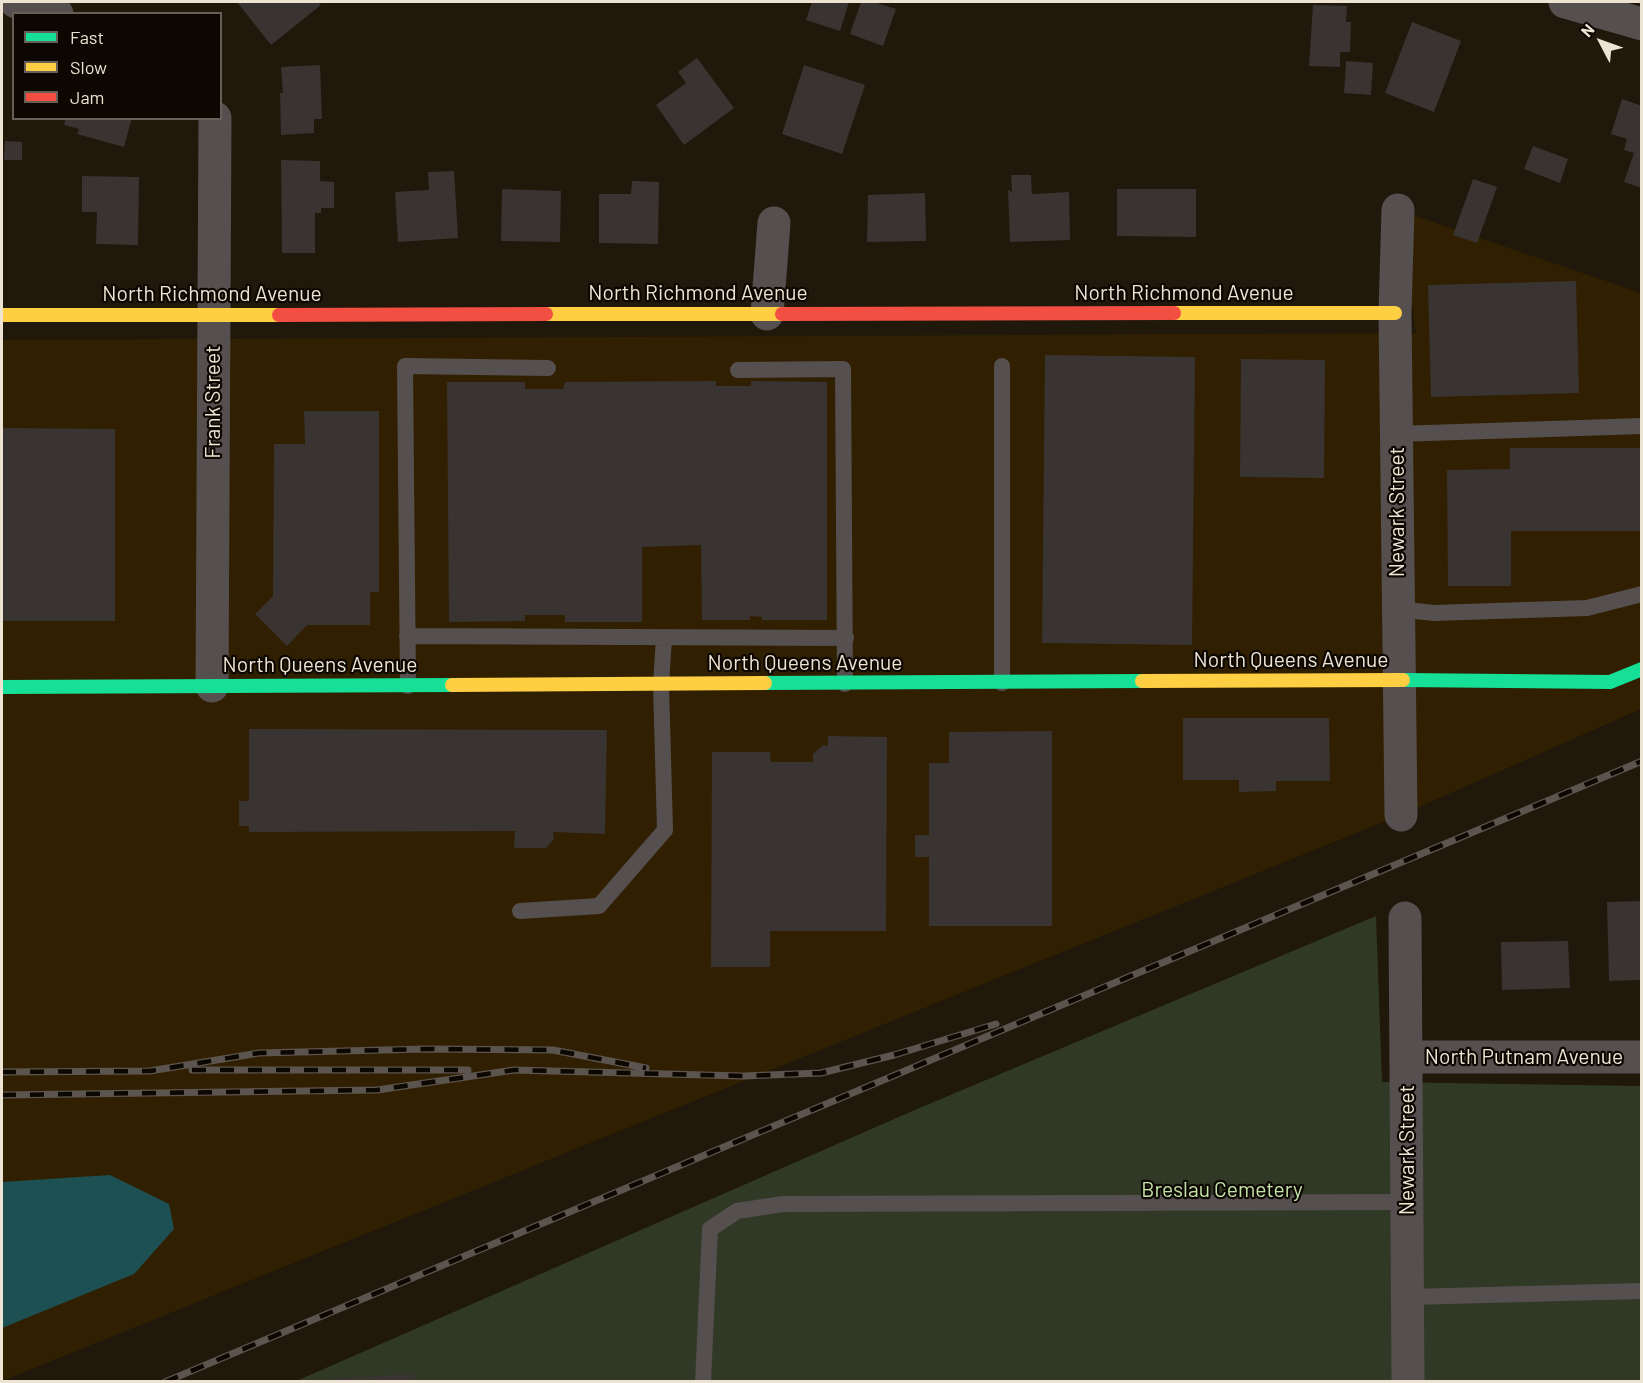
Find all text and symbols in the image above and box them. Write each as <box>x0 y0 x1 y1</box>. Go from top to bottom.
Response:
legend <box>12 12 222 120</box>
north arrow <box>1571 12 1631 72</box>
text: N <box>1576 20 1598 40</box>
text: Fast <box>70 26 104 48</box>
text: Slow <box>70 56 107 78</box>
text: Jam <box>70 86 104 108</box>
street label: North Richmond Avenue <box>588 280 808 306</box>
street label: North Richmond Avenue <box>1074 280 1294 306</box>
street label: North Richmond Avenue <box>102 281 322 307</box>
street label: Frank Street <box>200 345 226 459</box>
street label: Newark Street <box>1384 447 1410 577</box>
street label: North Queens Avenue <box>1194 647 1388 673</box>
street label: North Queens Avenue <box>708 650 902 676</box>
street label: North Queens Avenue <box>223 652 417 678</box>
street label: North Putnam Avenue <box>1425 1044 1623 1070</box>
street label: Newark Street <box>1394 1085 1420 1215</box>
park label: Breslau Cemetery <box>1141 1177 1303 1203</box>

